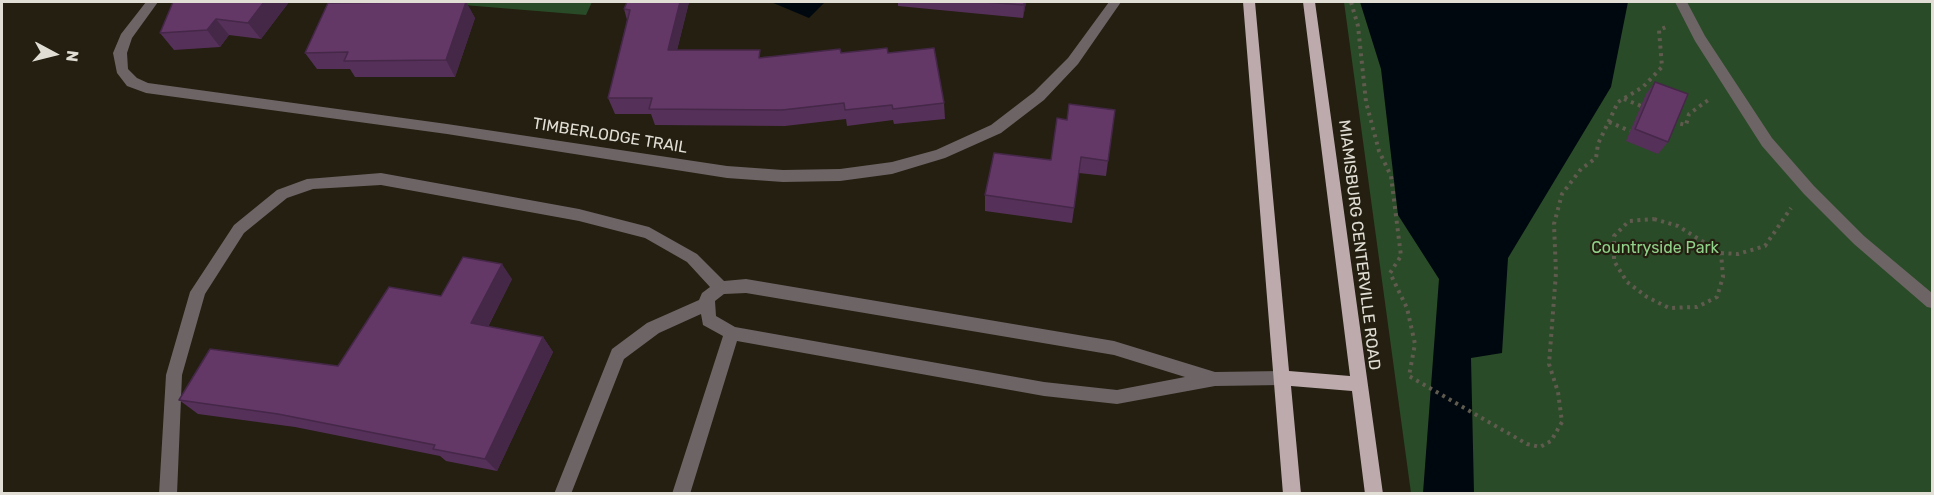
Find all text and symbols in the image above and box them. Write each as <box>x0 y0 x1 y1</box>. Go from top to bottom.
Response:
north arrow <box>24 24 84 84</box>
text: N <box>62 49 82 63</box>
street label: TIMBERLODGE TRAIL <box>531 114 689 158</box>
street label: MIAMISBURG CENTERVILLE ROAD <box>1334 119 1384 371</box>
park label: Countryside Park <box>1591 238 1719 258</box>

